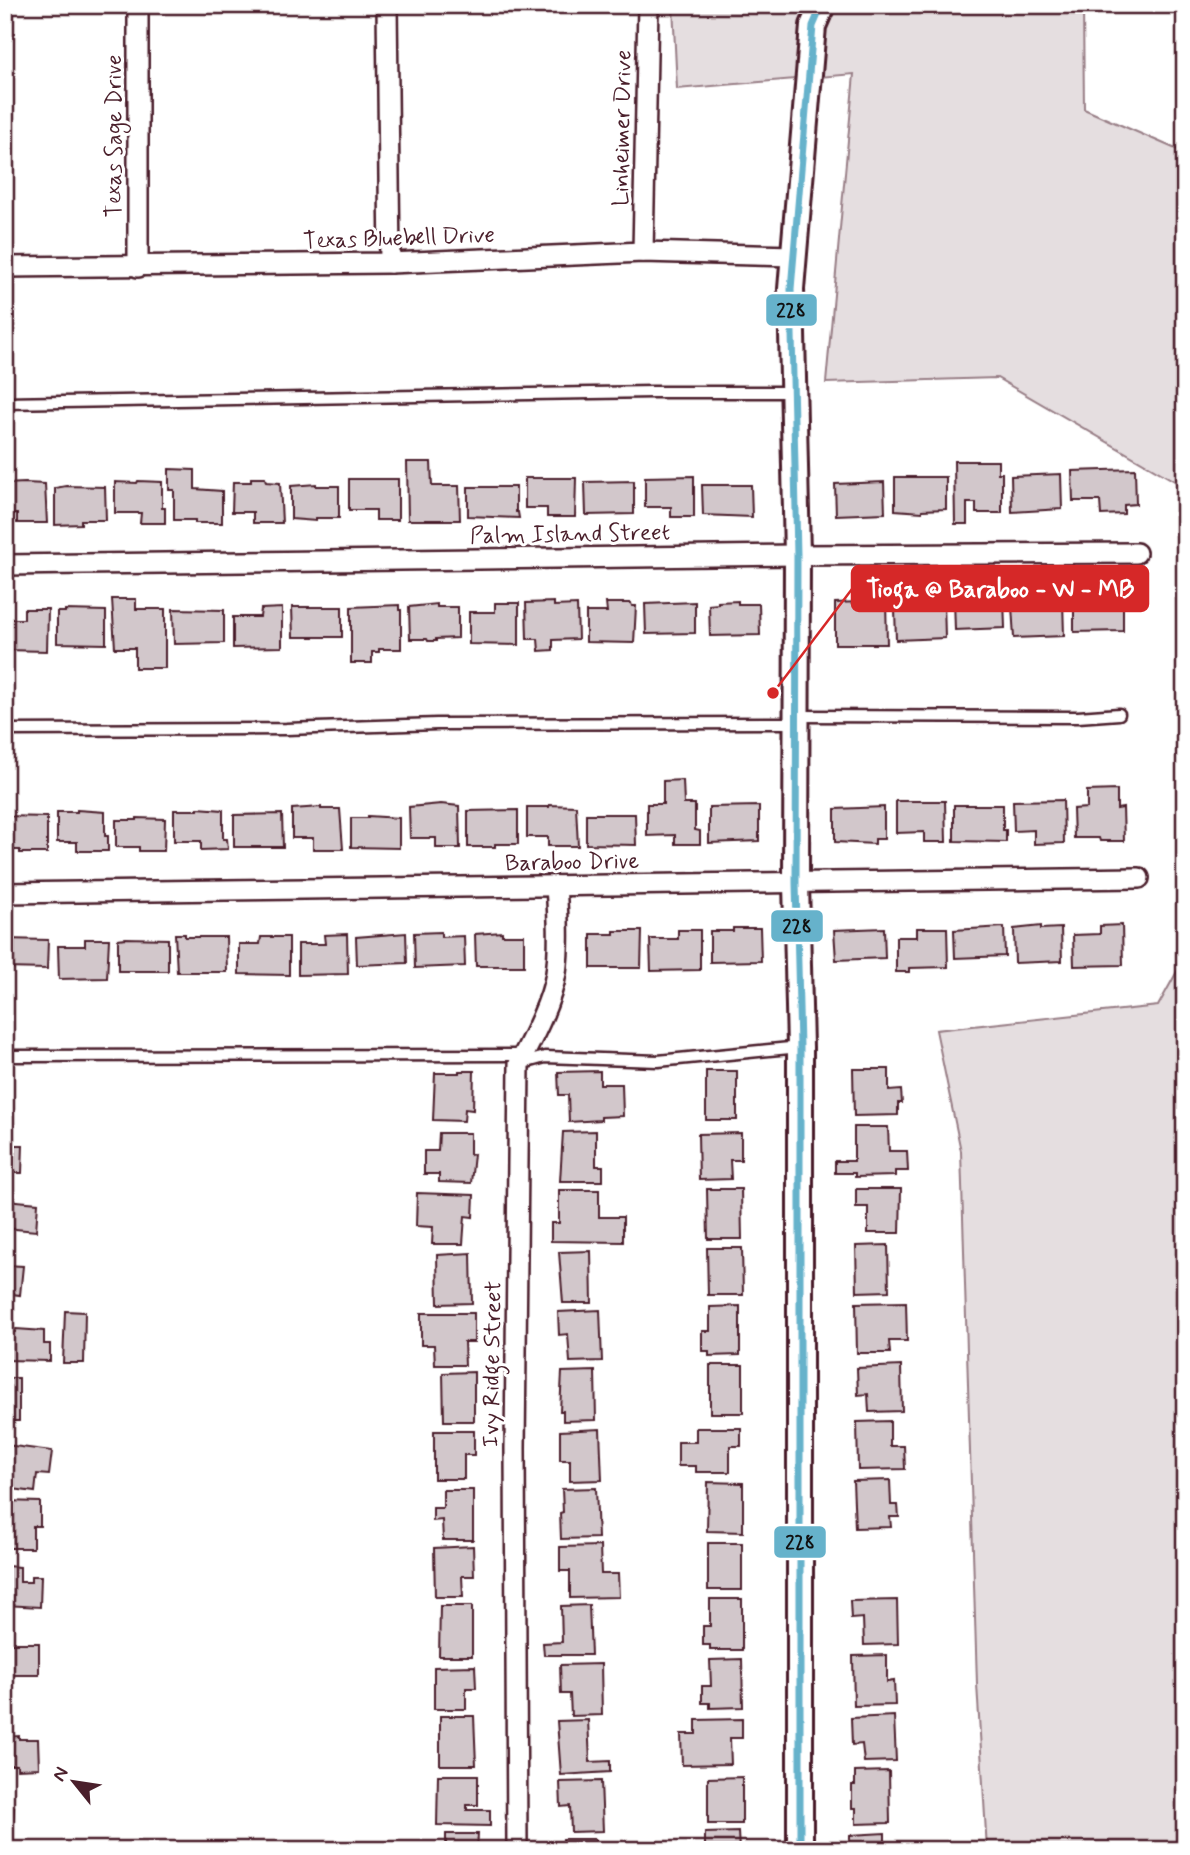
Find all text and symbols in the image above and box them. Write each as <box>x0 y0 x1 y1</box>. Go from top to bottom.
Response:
street label: Linheimer Drive <box>607 50 639 207</box>
street label: Texas Sage Drive <box>100 55 132 217</box>
street label: Texas Bluebell Drive <box>303 221 496 257</box>
line badge: 228 <box>765 293 818 327</box>
text: 228 <box>776 299 806 324</box>
street label: Palm Island Street <box>470 518 670 552</box>
callout: Tioga @ Baraboo - W - MB <box>852 566 1148 611</box>
text: Tioga @ Baraboo - W - MB <box>866 575 1134 609</box>
street label: Baraboo Drive <box>505 847 640 879</box>
line badge: 228 <box>770 909 824 943</box>
text: 228 <box>782 915 812 940</box>
street label: Ivy Ridge Street <box>477 1280 511 1448</box>
line badge: 228 <box>773 1525 827 1559</box>
text: 228 <box>785 1531 815 1556</box>
north arrow <box>38 1746 108 1816</box>
text: N <box>47 1763 75 1786</box>

